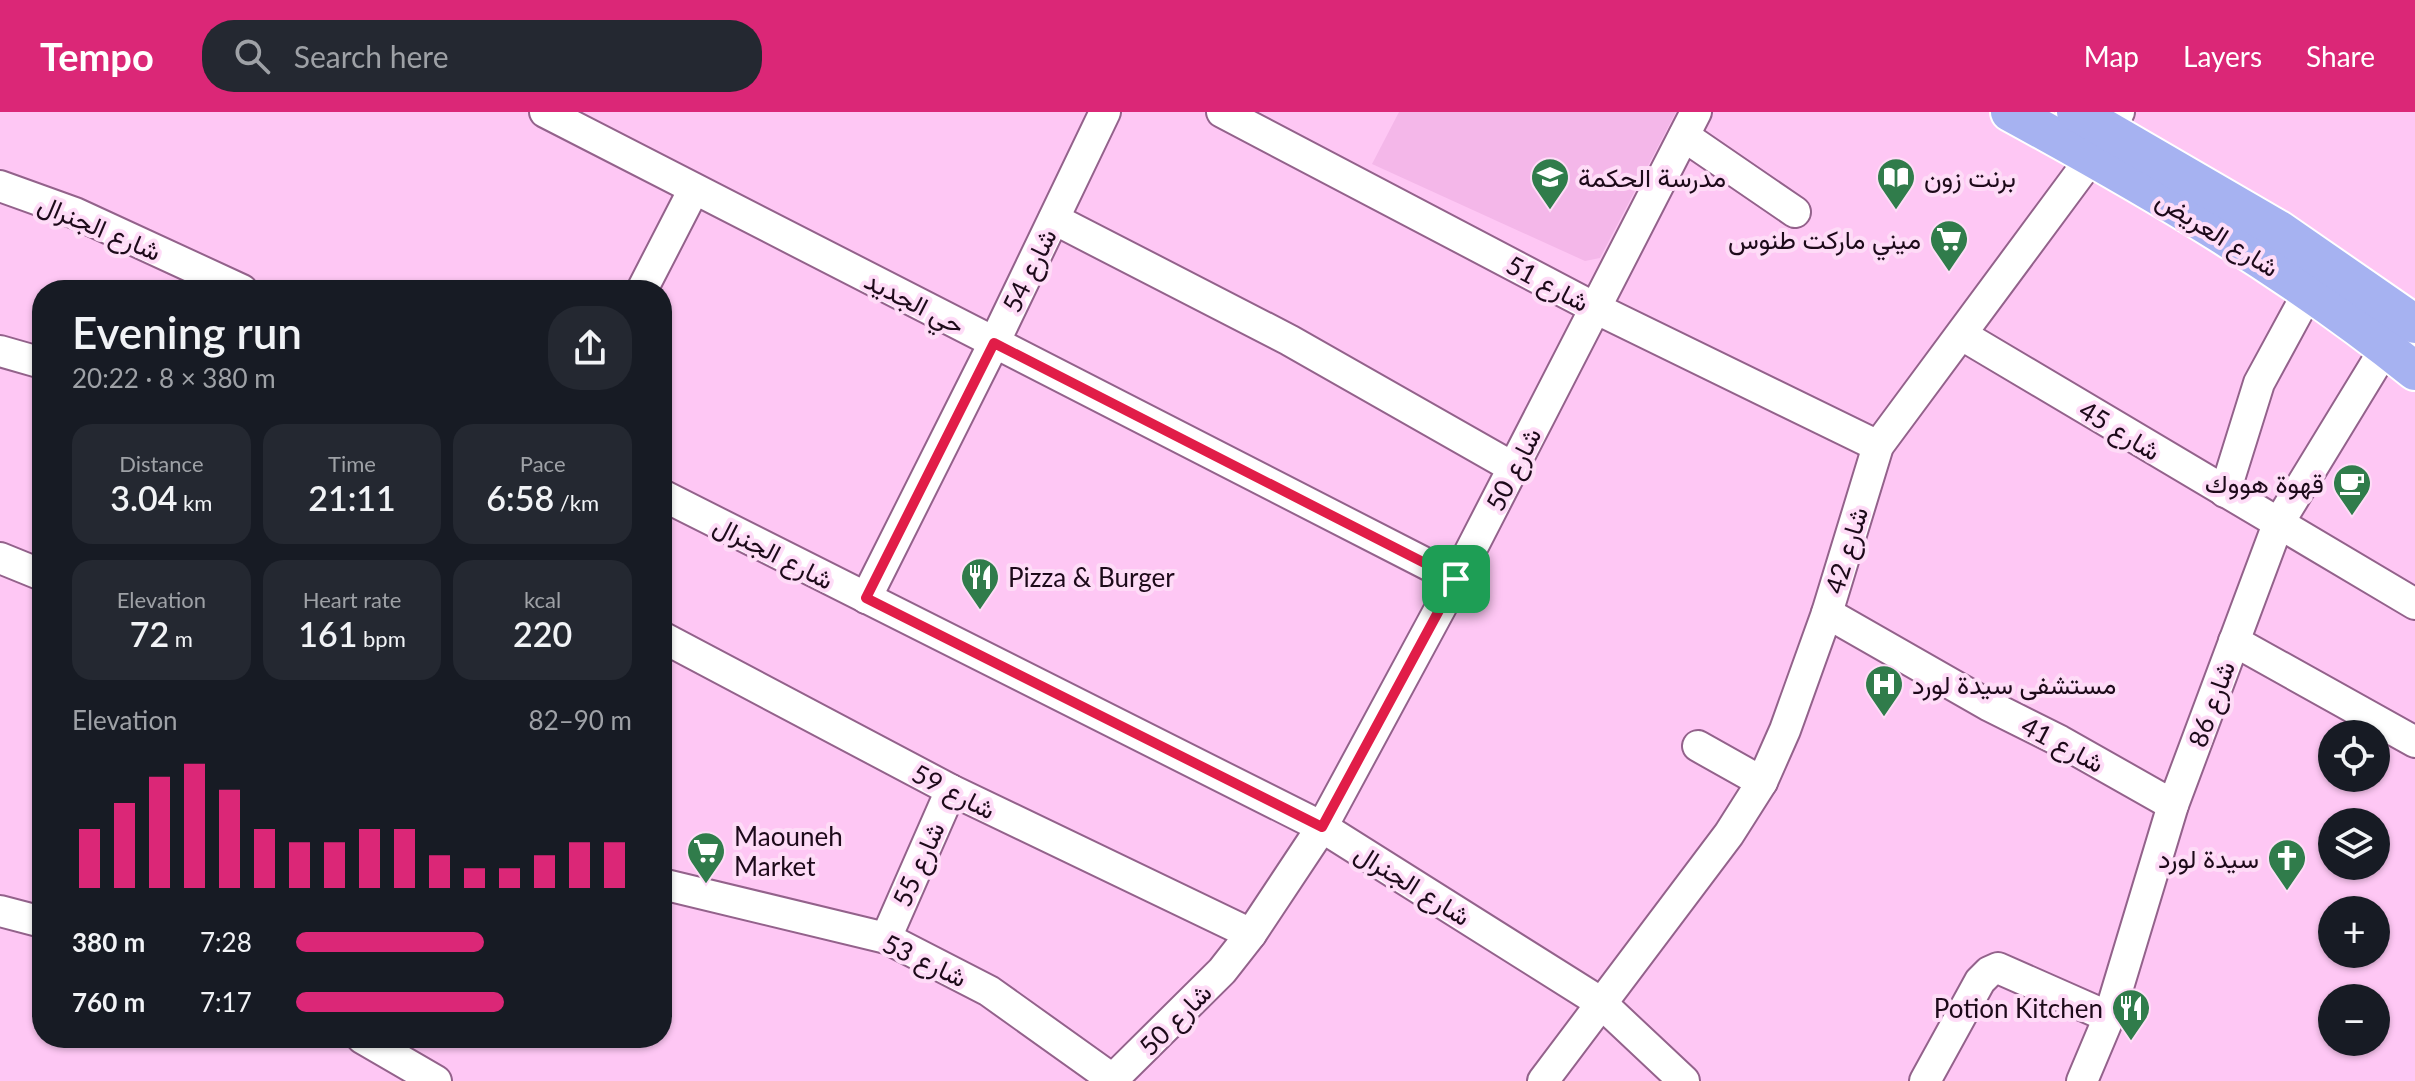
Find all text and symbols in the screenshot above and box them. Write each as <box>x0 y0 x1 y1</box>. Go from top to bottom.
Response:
search box <box>202 20 762 92</box>
text: Tempo <box>40 33 154 79</box>
icon: search <box>230 34 274 78</box>
text: Search here <box>294 38 448 74</box>
text: Map <box>2084 39 2139 73</box>
text: Layers <box>2183 39 2262 73</box>
text: Share <box>2306 39 2375 73</box>
school or university icon: مدرسة الحكمة <box>1529 156 1571 211</box>
library icon: برنت زون <box>1875 156 1917 211</box>
place label: مدرسة الحكمة <box>1578 161 1726 194</box>
place label: برنت زون <box>1924 161 2016 194</box>
street label: شارع العريض <box>2149 183 2285 286</box>
street label: شارع الجنرال <box>33 187 166 270</box>
supermarket icon: ميني ماركت طنوس <box>1928 218 1970 273</box>
street label: شارع 54 <box>995 223 1066 318</box>
place label: ميني ماركت طنوس <box>1728 223 1921 261</box>
street label: شارع 51 <box>1500 248 1595 321</box>
street label: حي الجديد <box>857 263 970 346</box>
text: Evening run <box>72 306 302 358</box>
button: share <box>548 306 632 390</box>
text: 20:22 · 8 × 380 m <box>72 362 276 394</box>
street label: شارع 45 <box>2072 393 2166 469</box>
street label: شارع 50 <box>1479 422 1550 517</box>
text: Distance <box>119 450 204 477</box>
text: Time <box>328 450 376 477</box>
text: Pace <box>520 450 566 477</box>
cafe icon: قهوة هووك <box>2331 462 2373 517</box>
place label: قهوة هووك <box>2205 467 2324 500</box>
text: 3.04 <box>110 477 177 518</box>
text: 21:11 <box>308 477 396 518</box>
text: 6:58 <box>486 477 554 518</box>
text: km <box>177 489 212 516</box>
text: /km <box>554 489 599 516</box>
street label: شارع 42 <box>1818 503 1877 598</box>
street label: شارع الجنرال <box>708 508 839 598</box>
pin <box>1422 545 1490 613</box>
restaurant icon: Pizza & Burger <box>959 556 1001 611</box>
icon: arrive <box>1434 557 1478 601</box>
place label: Pizza & Burger <box>1008 561 1175 593</box>
text: Elevation <box>117 586 206 613</box>
text: Heart rate <box>303 586 401 613</box>
text: kcal <box>524 586 561 613</box>
text: 72 <box>130 613 169 654</box>
text: 161 <box>298 613 357 654</box>
text: 220 <box>513 613 572 654</box>
text: m <box>169 625 193 652</box>
text: bpm <box>357 625 406 652</box>
street label: شارع 86 <box>2181 657 2244 752</box>
hospital icon: مستشفى سيدة لورد <box>1863 663 1905 718</box>
place label: مستشفى سيدة لورد <box>1912 668 2116 701</box>
text: Elevation <box>72 704 178 736</box>
text: 82–90 m <box>529 704 632 736</box>
street label: شارع 41 <box>2015 709 2110 782</box>
map controls <box>2318 720 2390 1056</box>
button: locate <box>2318 720 2390 792</box>
street label: شارع 59 <box>906 757 1001 828</box>
button: layers <box>2318 808 2390 880</box>
street label: شارع 55 <box>885 817 953 912</box>
place label: Maouneh Market <box>734 820 843 882</box>
supermarket icon: Maouneh Market <box>685 830 727 885</box>
street label: شارع الجنرال <box>1348 836 1477 935</box>
church icon: سيدة لورد <box>2266 837 2308 892</box>
place label: سيدة لورد <box>2158 842 2259 875</box>
button: + <box>2318 896 2390 968</box>
text: 380 m <box>72 926 145 958</box>
text: 7:28 <box>200 926 252 958</box>
street label: شارع 53 <box>877 927 972 996</box>
street label: شارع 50 <box>1132 976 1220 1064</box>
button: − <box>2318 984 2390 1056</box>
text: 760 m <box>72 986 145 1018</box>
text: 7:17 <box>200 986 252 1018</box>
restaurant icon: Potion Kitchen <box>2110 987 2152 1042</box>
place label: Potion Kitchen <box>1934 992 2103 1024</box>

